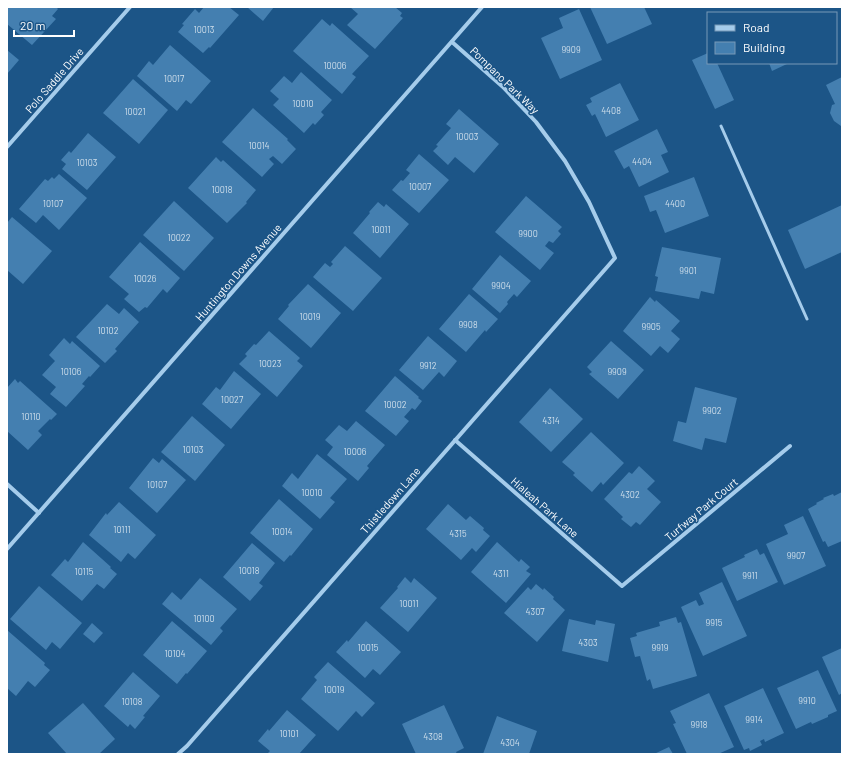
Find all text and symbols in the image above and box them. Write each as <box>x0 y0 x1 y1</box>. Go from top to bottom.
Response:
scale bar <box>14 12 74 38</box>
legend <box>707 12 837 64</box>
text: 20 m <box>20 18 46 32</box>
text: Road <box>743 20 770 34</box>
house number: 10013 <box>194 24 215 35</box>
text: Building <box>743 40 785 54</box>
street label: Pompano Park Way <box>468 44 542 116</box>
house number: 9909 <box>561 44 581 55</box>
street label: Polo Saddle Drive <box>22 45 86 115</box>
house number: 10006 <box>323 60 347 71</box>
house number: 10017 <box>164 73 185 84</box>
house number: 10010 <box>292 98 314 109</box>
house number: 4408 <box>601 105 621 116</box>
house number: 10021 <box>124 106 146 117</box>
house number: 10003 <box>455 131 479 142</box>
house number: 10014 <box>248 140 270 151</box>
house number: 4404 <box>632 156 652 167</box>
house number: 10103 <box>77 157 98 168</box>
house number: 10007 <box>409 181 432 192</box>
house number: 10018 <box>212 184 233 195</box>
house number: 10107 <box>43 198 64 209</box>
house number: 4400 <box>665 198 685 209</box>
street label: Huntington Downs Avenue <box>192 221 284 323</box>
house number: 10011 <box>371 224 391 235</box>
house number: 9900 <box>518 228 538 239</box>
house number: 10022 <box>168 232 191 243</box>
house number: 9901 <box>679 265 697 276</box>
house number: 10026 <box>134 273 157 284</box>
house number: 9904 <box>491 280 511 291</box>
house number: 10019 <box>300 311 321 322</box>
house number: 9908 <box>458 319 478 330</box>
house number: 9905 <box>641 321 661 332</box>
house number: 10102 <box>97 325 119 336</box>
house number: 10023 <box>259 358 282 369</box>
house number: 9912 <box>419 360 437 371</box>
house number: 10106 <box>61 366 82 377</box>
house number: 9909 <box>607 366 627 377</box>
house number: 10027 <box>221 394 244 405</box>
house number: 10002 <box>383 399 407 410</box>
house number: 9902 <box>702 405 722 416</box>
house number: 10110 <box>21 411 41 422</box>
house number: 4314 <box>542 415 560 426</box>
house number: 10103 <box>183 444 204 455</box>
house number: 10006 <box>343 446 367 457</box>
street label: Thistledown Lane <box>358 464 423 536</box>
street label: Hialeah Park Lane <box>509 474 581 540</box>
street label: Turfway Park Court <box>662 475 740 543</box>
house number: 10107 <box>147 479 168 490</box>
house number: 10010 <box>301 487 323 498</box>
house number: 4302 <box>620 489 640 500</box>
house number: 10111 <box>113 524 131 535</box>
house number: 10014 <box>271 526 293 537</box>
house number: 4315 <box>449 528 467 539</box>
house number: 9907 <box>787 550 806 561</box>
house number: 10018 <box>239 565 260 576</box>
house number: 10115 <box>75 566 94 577</box>
house number: 4311 <box>493 568 509 579</box>
house number: 9911 <box>742 570 758 581</box>
house number: 10011 <box>399 598 419 609</box>
house number: 4307 <box>526 606 545 617</box>
house number: 10100 <box>193 613 215 624</box>
house number: 9915 <box>706 617 723 628</box>
house number: 4303 <box>578 637 598 648</box>
house number: 10015 <box>358 642 379 653</box>
house number: 9919 <box>651 642 669 653</box>
house number: 10104 <box>164 648 186 659</box>
house number: 10019 <box>324 684 345 695</box>
house number: 9910 <box>798 695 816 706</box>
house number: 10108 <box>122 696 143 707</box>
house number: 9914 <box>745 714 763 725</box>
house number: 9918 <box>690 719 708 730</box>
house number: 10101 <box>279 728 299 739</box>
house number: 4308 <box>423 731 443 742</box>
house number: 4304 <box>500 737 520 748</box>

